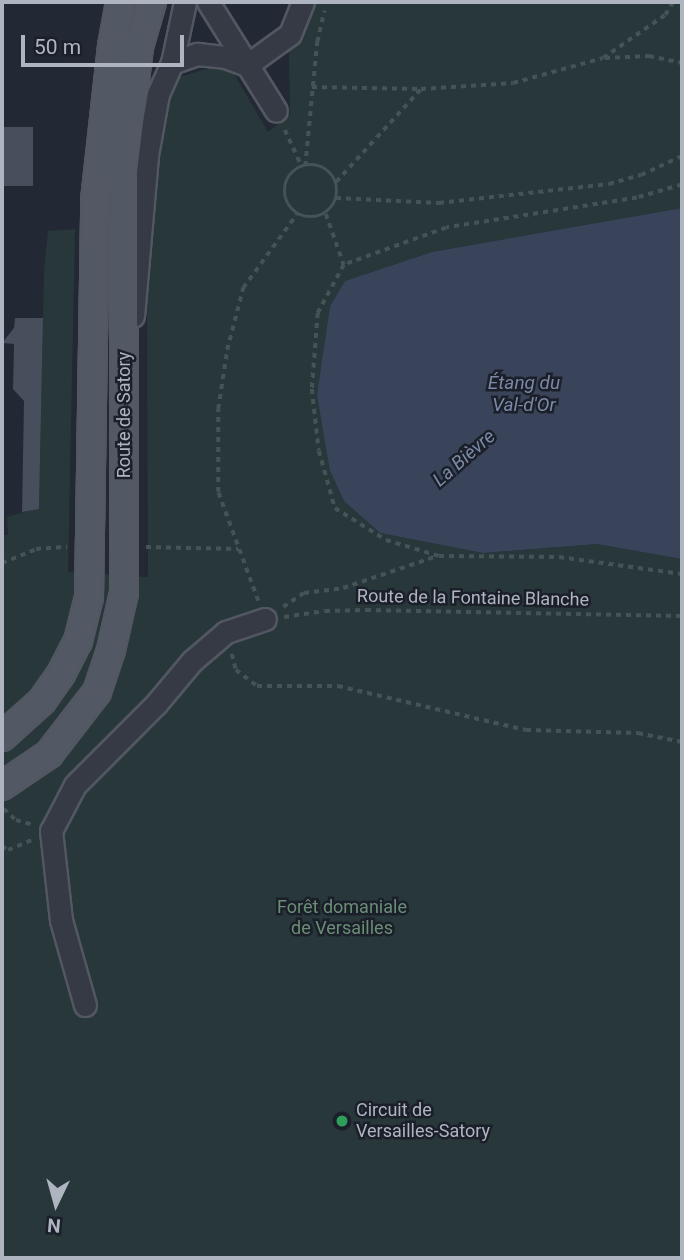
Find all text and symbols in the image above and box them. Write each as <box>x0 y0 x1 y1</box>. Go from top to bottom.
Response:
scale bar <box>24 21 187 65</box>
text: 50 m <box>34 35 81 59</box>
street label: Route de Satory <box>113 352 135 478</box>
water label: Étang du Val-d'Or <box>488 372 560 416</box>
water label: La Bièvre <box>428 425 500 491</box>
street label: Route de la Fontaine Blanche <box>357 585 589 611</box>
park label: Forêt domaniale de Versailles <box>277 897 407 940</box>
place label: Circuit de Versailles-Satory <box>356 1100 490 1142</box>
marker: Circuit de Versailles-Satory <box>334 1113 350 1129</box>
north arrow <box>21 1169 91 1239</box>
text: N <box>46 1213 62 1237</box>

